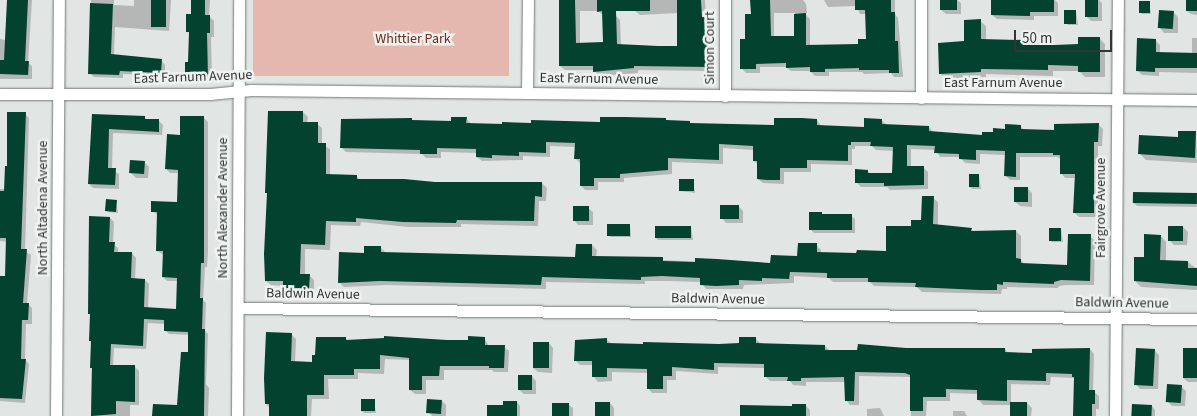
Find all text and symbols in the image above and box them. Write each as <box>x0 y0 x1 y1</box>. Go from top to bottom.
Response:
street label: Simon Court <box>702 11 718 85</box>
scale bar <box>1017 20 1114 52</box>
text: 50 m <box>1022 28 1052 49</box>
park label: Whittier Park <box>375 31 451 47</box>
street label: East Farnum Avenue <box>133 67 253 87</box>
street label: East Farnum Avenue <box>539 70 659 88</box>
street label: East Farnum Avenue <box>944 75 1062 91</box>
street label: North Alexander Avenue <box>215 137 231 279</box>
street label: North Altadena Avenue <box>35 141 51 275</box>
street label: Fairgrove Avenue <box>1093 158 1109 258</box>
street label: Baldwin Avenue <box>266 285 360 303</box>
street label: Baldwin Avenue <box>671 290 765 308</box>
street label: Baldwin Avenue <box>1075 294 1169 312</box>

